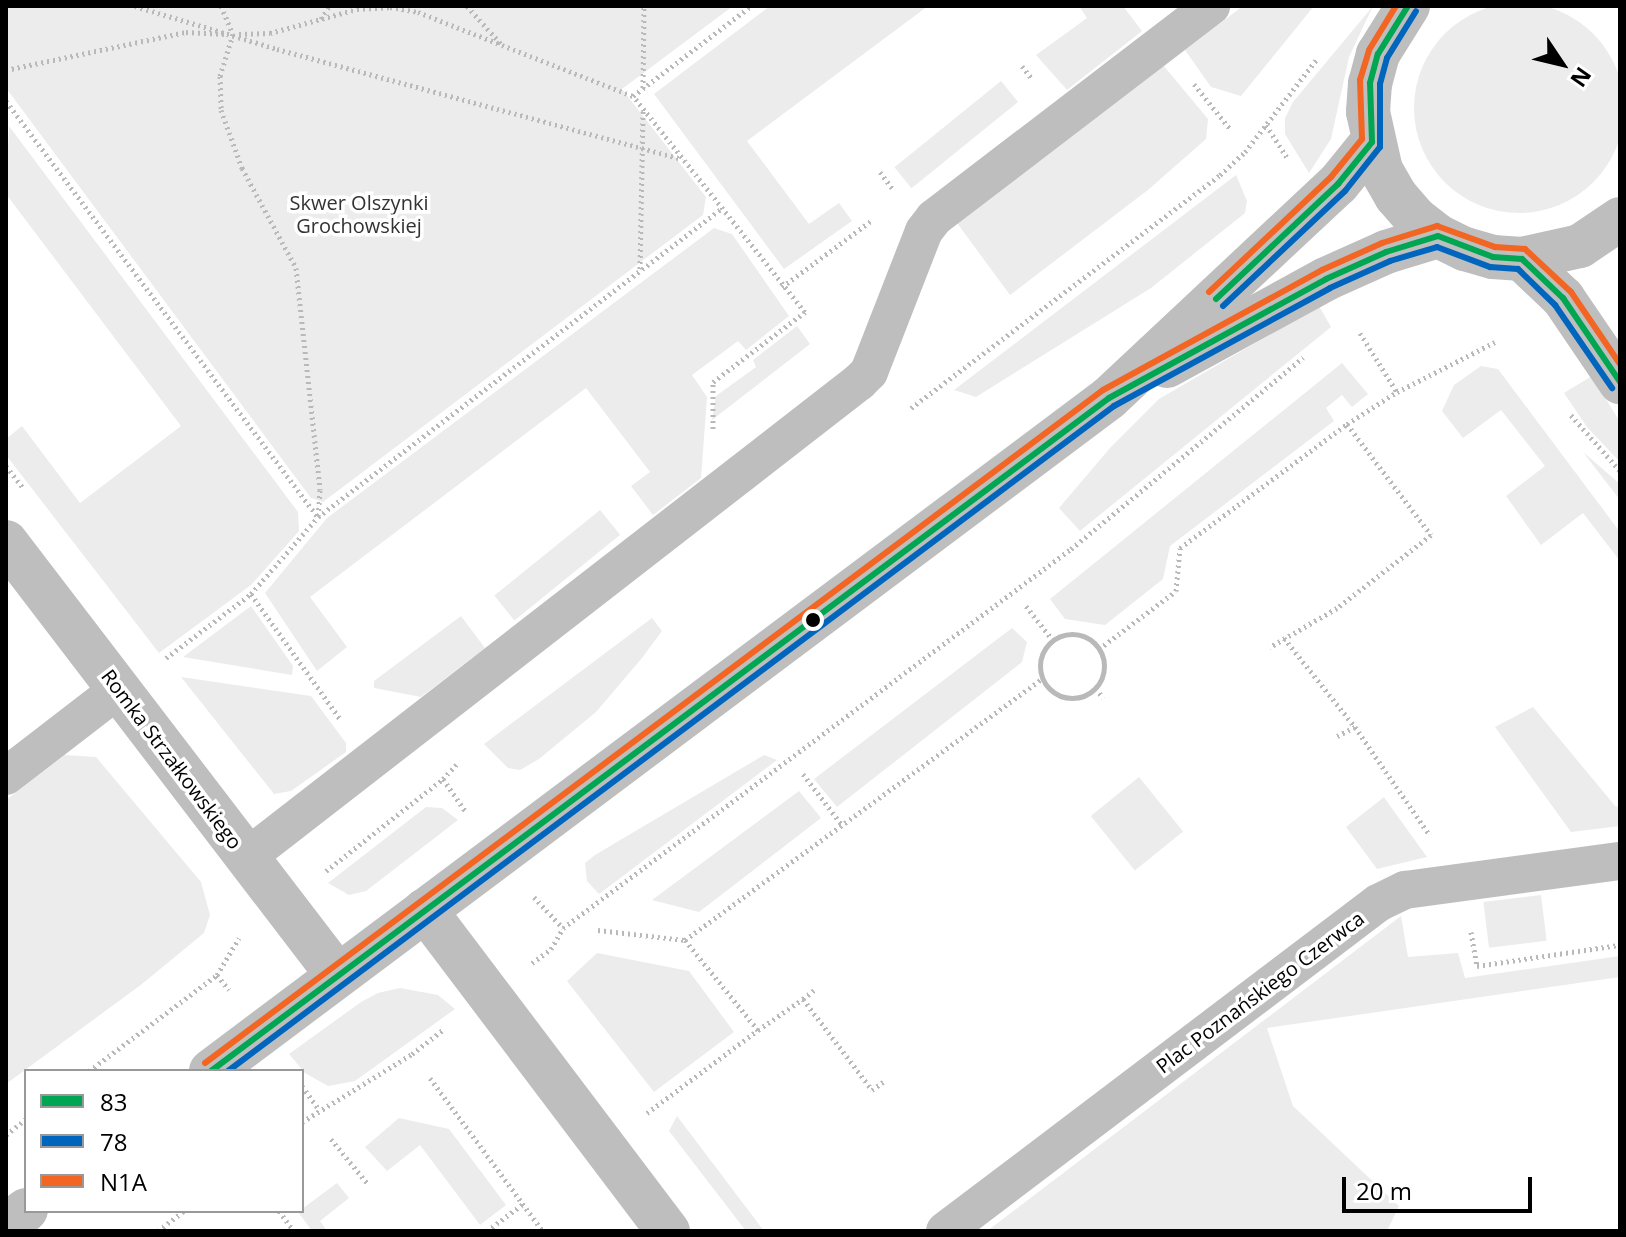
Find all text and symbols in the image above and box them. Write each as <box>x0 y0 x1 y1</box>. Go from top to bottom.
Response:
north arrow <box>1522 24 1602 104</box>
text: N <box>1564 62 1599 94</box>
park label: Skwer Olszynki Grochowskiej <box>290 190 428 237</box>
unlabelled marker <box>805 612 821 628</box>
street label: Romka Strzałkowskiego <box>97 664 247 854</box>
street label: Plac Poznańskiego Czerwca <box>1151 906 1369 1078</box>
legend <box>24 1069 304 1213</box>
text: 83 <box>100 1085 127 1118</box>
text: 78 <box>100 1125 127 1158</box>
scale bar <box>1346 1161 1536 1211</box>
text: N1A <box>100 1165 147 1198</box>
text: 20 m <box>1356 1174 1412 1207</box>

